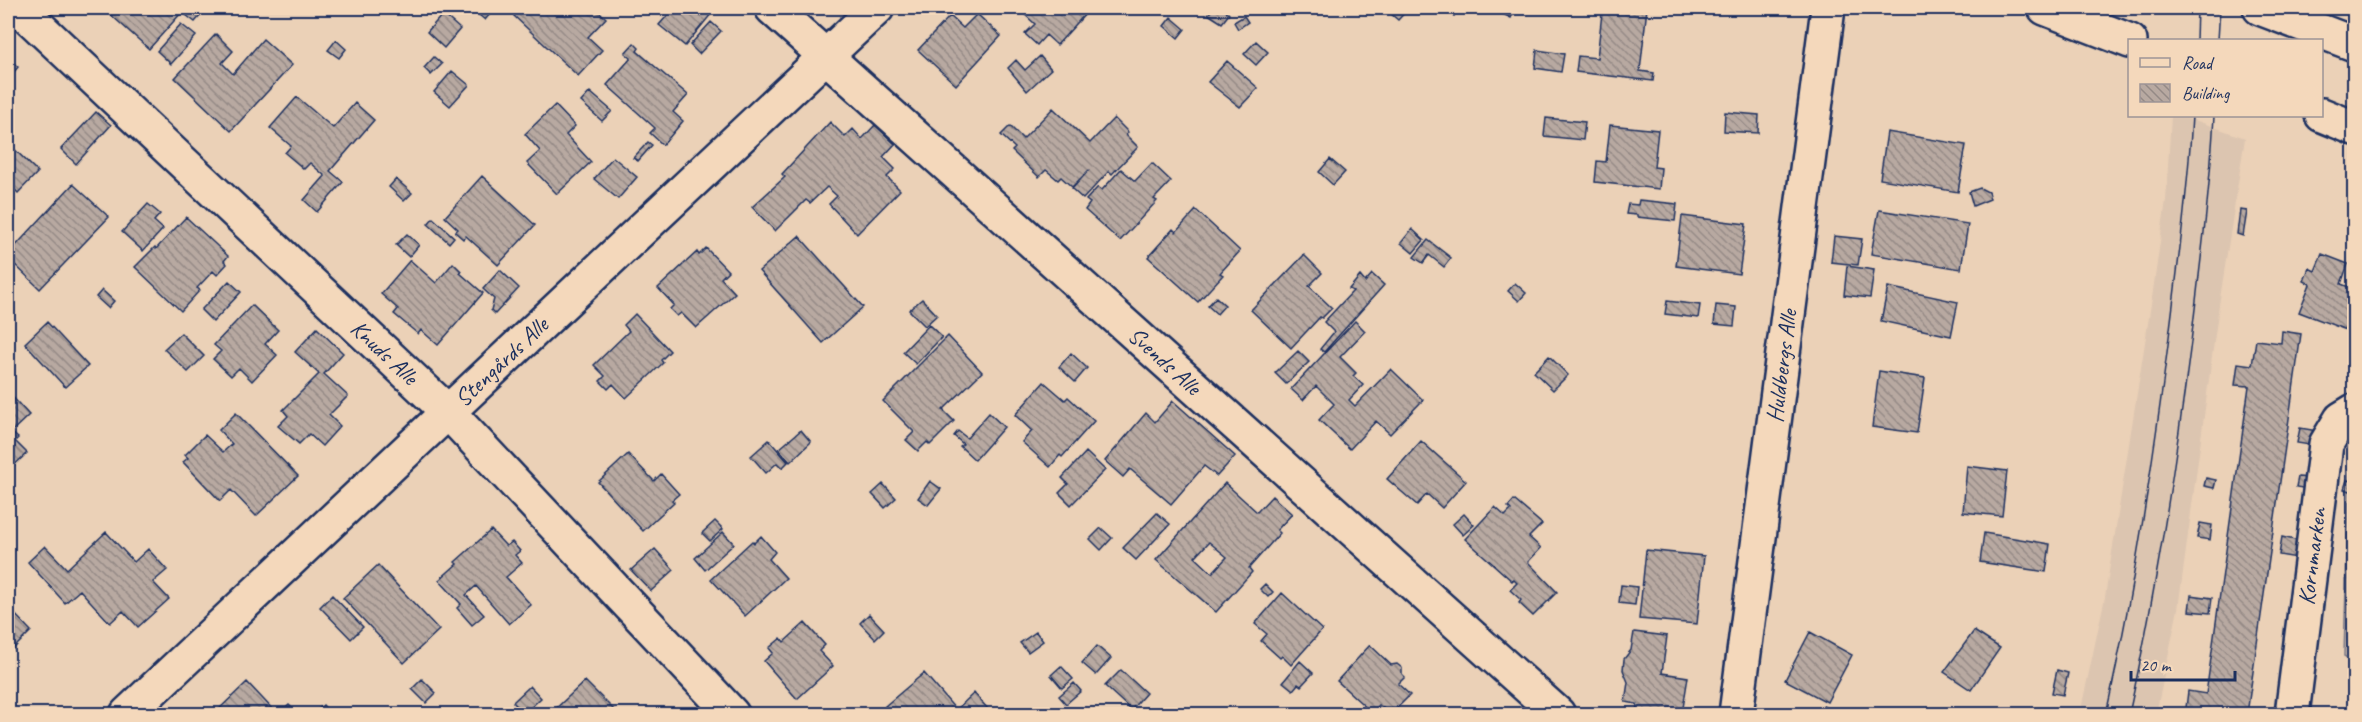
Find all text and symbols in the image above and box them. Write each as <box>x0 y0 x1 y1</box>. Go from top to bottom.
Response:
legend <box>2128 39 2323 117</box>
text: Road <box>2182 52 2215 74</box>
text: Building <box>2182 82 2231 104</box>
street label: Huldbergs Alle <box>1759 306 1804 424</box>
street label: Stengårds Alle <box>448 309 556 413</box>
street label: Knuds Alle <box>344 313 426 393</box>
street label: Svends Alle <box>1122 320 1209 403</box>
street label: Kornmarken <box>2291 505 2333 607</box>
scale bar <box>2131 644 2234 682</box>
text: 20 m <box>2140 654 2173 676</box>

